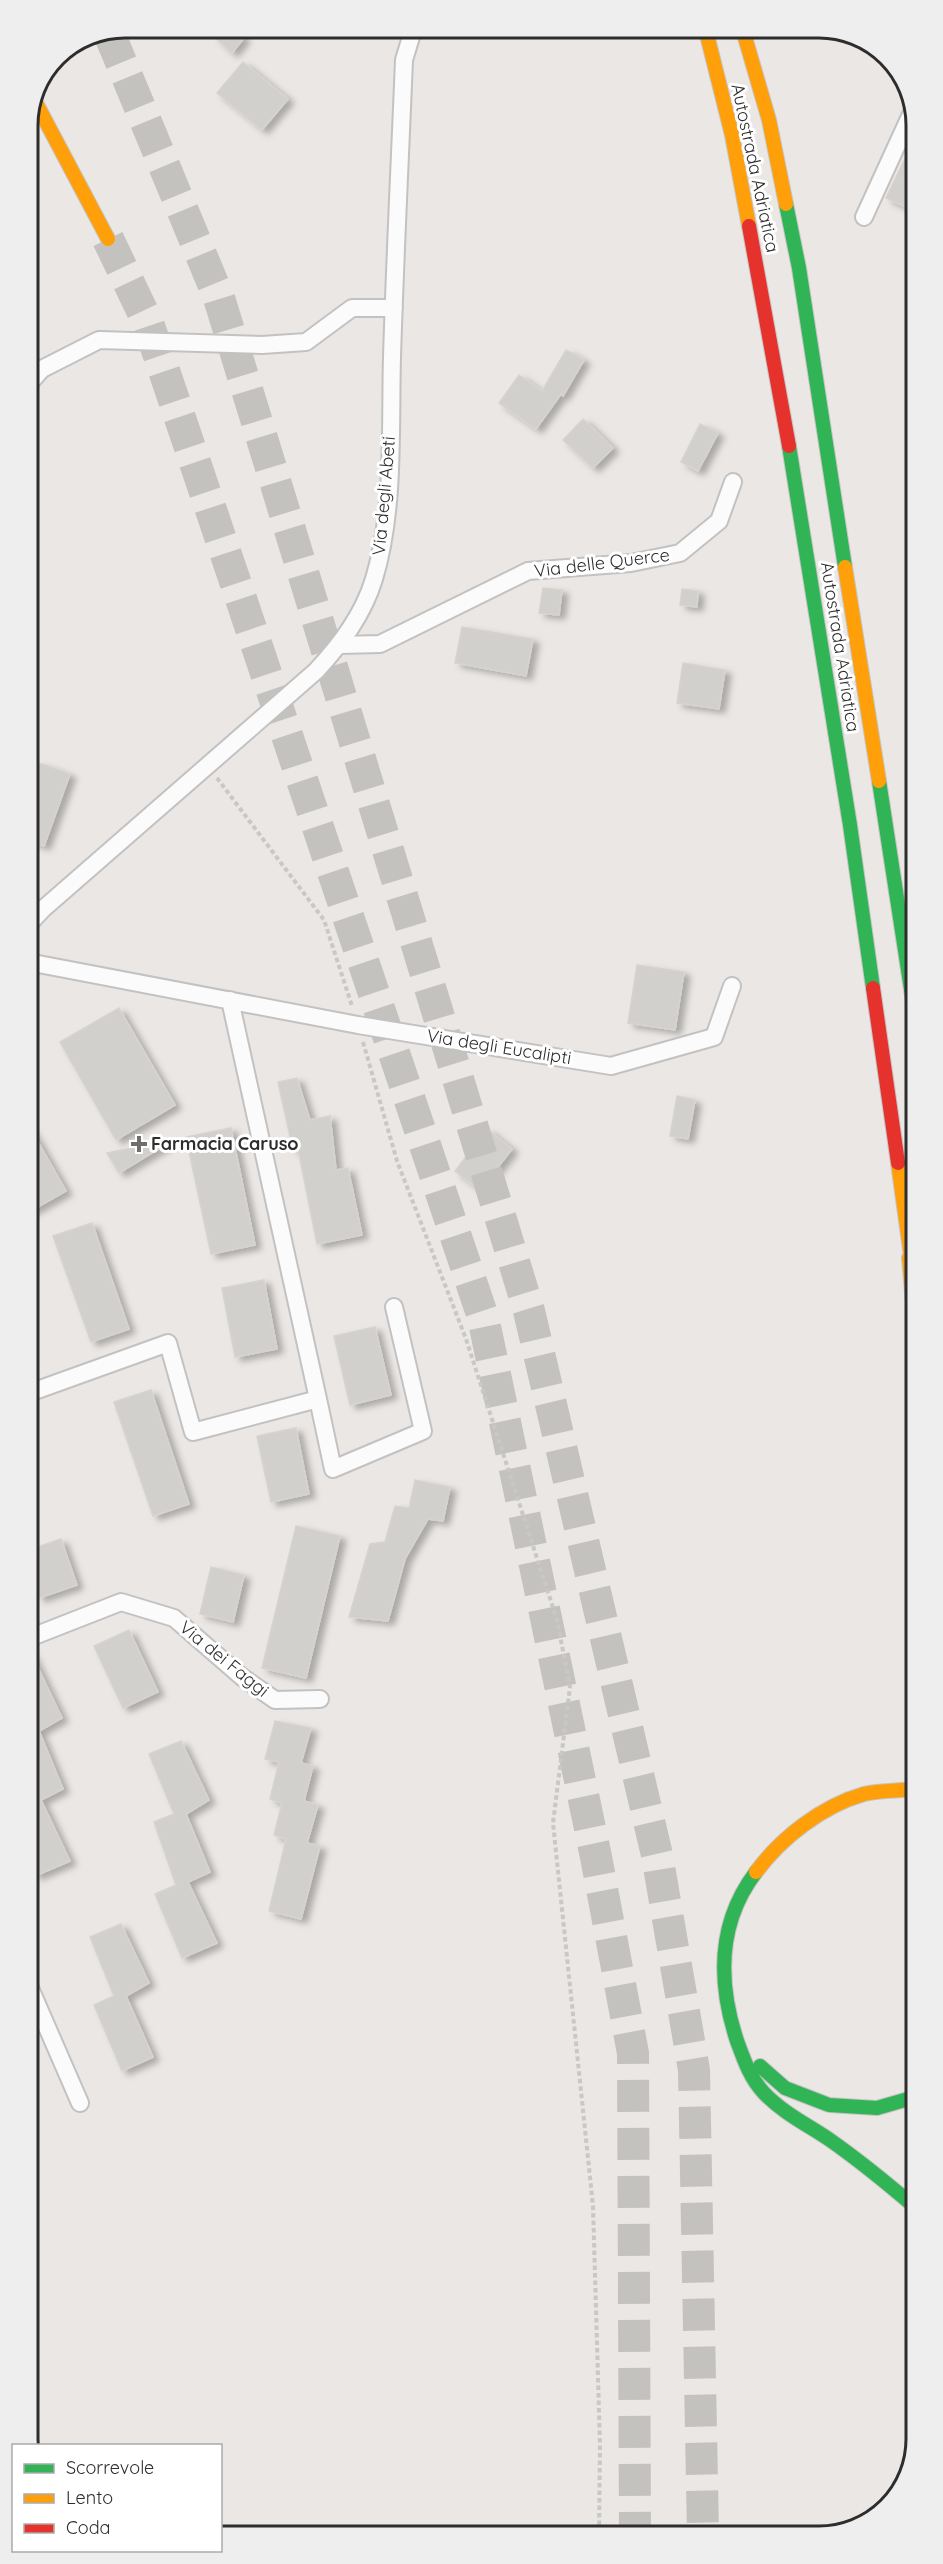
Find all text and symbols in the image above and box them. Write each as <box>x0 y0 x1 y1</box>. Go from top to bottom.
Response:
street label: Autostrada Adriatica <box>726 81 785 254</box>
street label: Via degli Abeti <box>367 435 400 556</box>
street label: Via delle Querce <box>533 543 671 582</box>
street label: Autostrada Adriatica <box>816 560 865 734</box>
street label: Via degli Eucalipti <box>425 1024 573 1069</box>
place label: Farmacia Caruso <box>151 1132 299 1155</box>
marker: Farmacia Caruso <box>132 1137 146 1151</box>
street label: Via dei Faggi <box>175 1616 274 1702</box>
legend <box>12 2444 222 2552</box>
text: Scorrevole <box>66 2456 154 2479</box>
text: Lento <box>66 2486 113 2509</box>
text: Coda <box>66 2516 110 2539</box>

